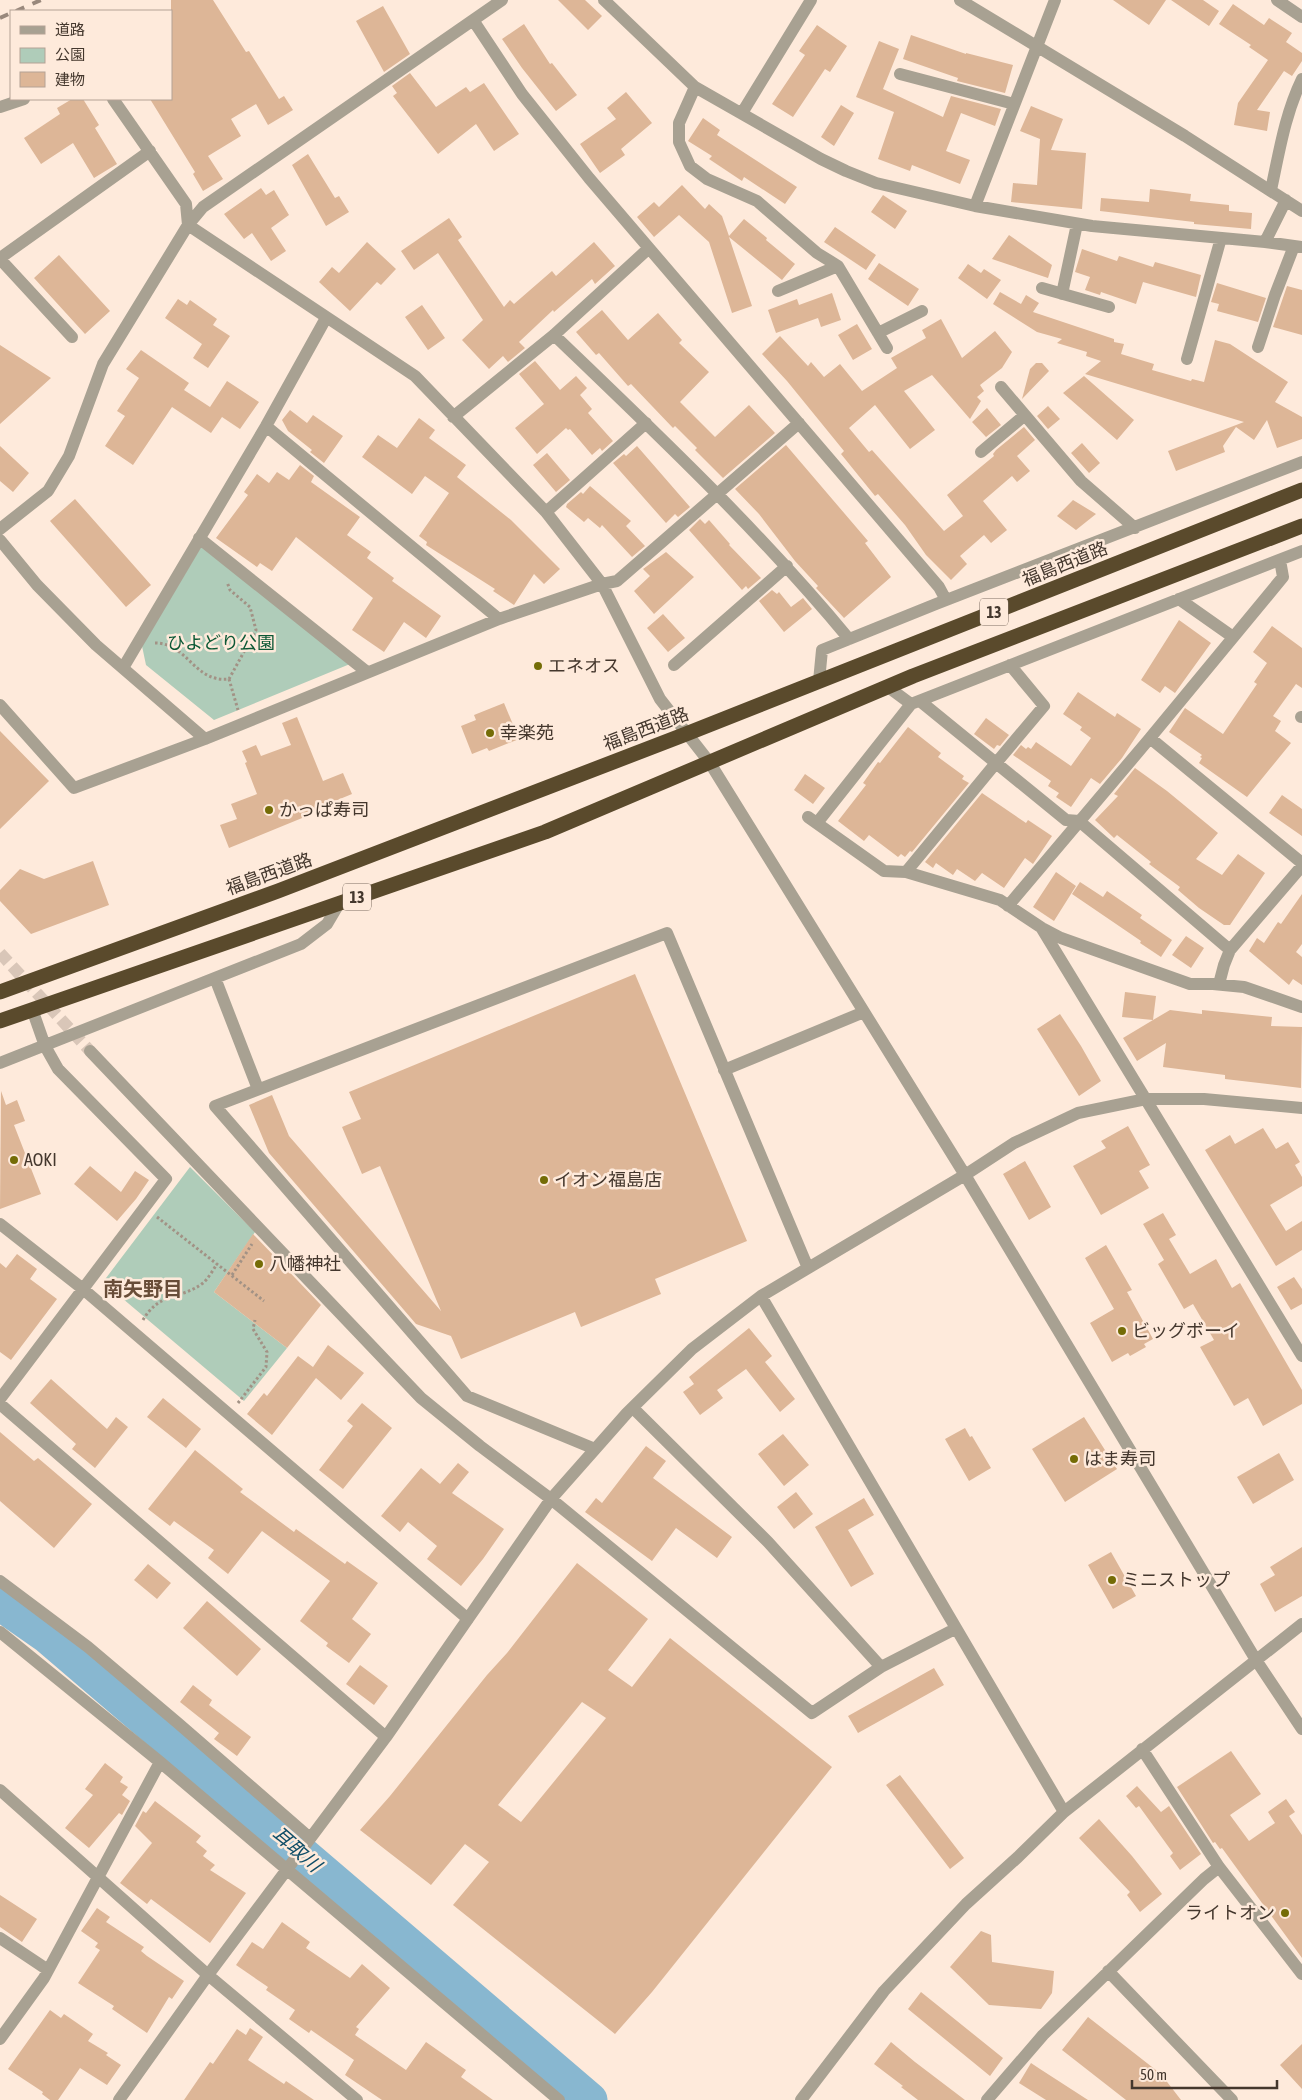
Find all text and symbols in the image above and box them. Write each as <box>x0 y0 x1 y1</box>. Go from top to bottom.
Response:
legend <box>10 10 172 100</box>
text: 道路 <box>55 21 85 38</box>
text: 公園 <box>55 46 85 63</box>
text: 建物 <box>55 71 85 88</box>
street label: 福島西道路 <box>1019 537 1110 590</box>
road number: 13 <box>980 598 1008 626</box>
park label: ひよどり公園 <box>167 632 275 653</box>
place label: エネオス <box>548 655 620 676</box>
marker: エネオス <box>532 660 544 672</box>
street label: 福島西道路 <box>600 703 692 754</box>
place label: 幸楽苑 <box>500 722 554 743</box>
marker: 幸楽苑 <box>484 727 496 739</box>
place label: かっぱ寿司 <box>279 799 369 820</box>
marker: かっぱ寿司 <box>263 804 275 816</box>
street label: 福島西道路 <box>223 848 315 899</box>
road number: 13 <box>343 884 371 910</box>
place label: AOKI <box>24 1149 57 1170</box>
marker: AOKI <box>8 1154 20 1166</box>
place label: イオン福島店 <box>554 1169 662 1190</box>
marker: イオン福島店 <box>538 1174 550 1186</box>
place label: 八幡神社 <box>269 1253 341 1274</box>
marker: 八幡神社 <box>253 1258 265 1270</box>
district label: 南矢野目 <box>103 1277 183 1300</box>
place label: ビッグボーイ <box>1132 1320 1240 1341</box>
marker: ビッグボーイ <box>1116 1325 1128 1337</box>
place label: はま寿司 <box>1084 1448 1156 1469</box>
marker: はま寿司 <box>1068 1453 1080 1465</box>
place label: ミニストップ <box>1122 1569 1230 1590</box>
marker: ミニストップ <box>1106 1574 1118 1586</box>
water label: 耳取川 <box>268 1822 327 1877</box>
place label: ライトオン <box>1185 1902 1275 1923</box>
marker: ライトオン <box>1279 1907 1291 1919</box>
scale bar <box>1132 2058 1277 2090</box>
text: 50 m <box>1140 2066 1167 2083</box>

